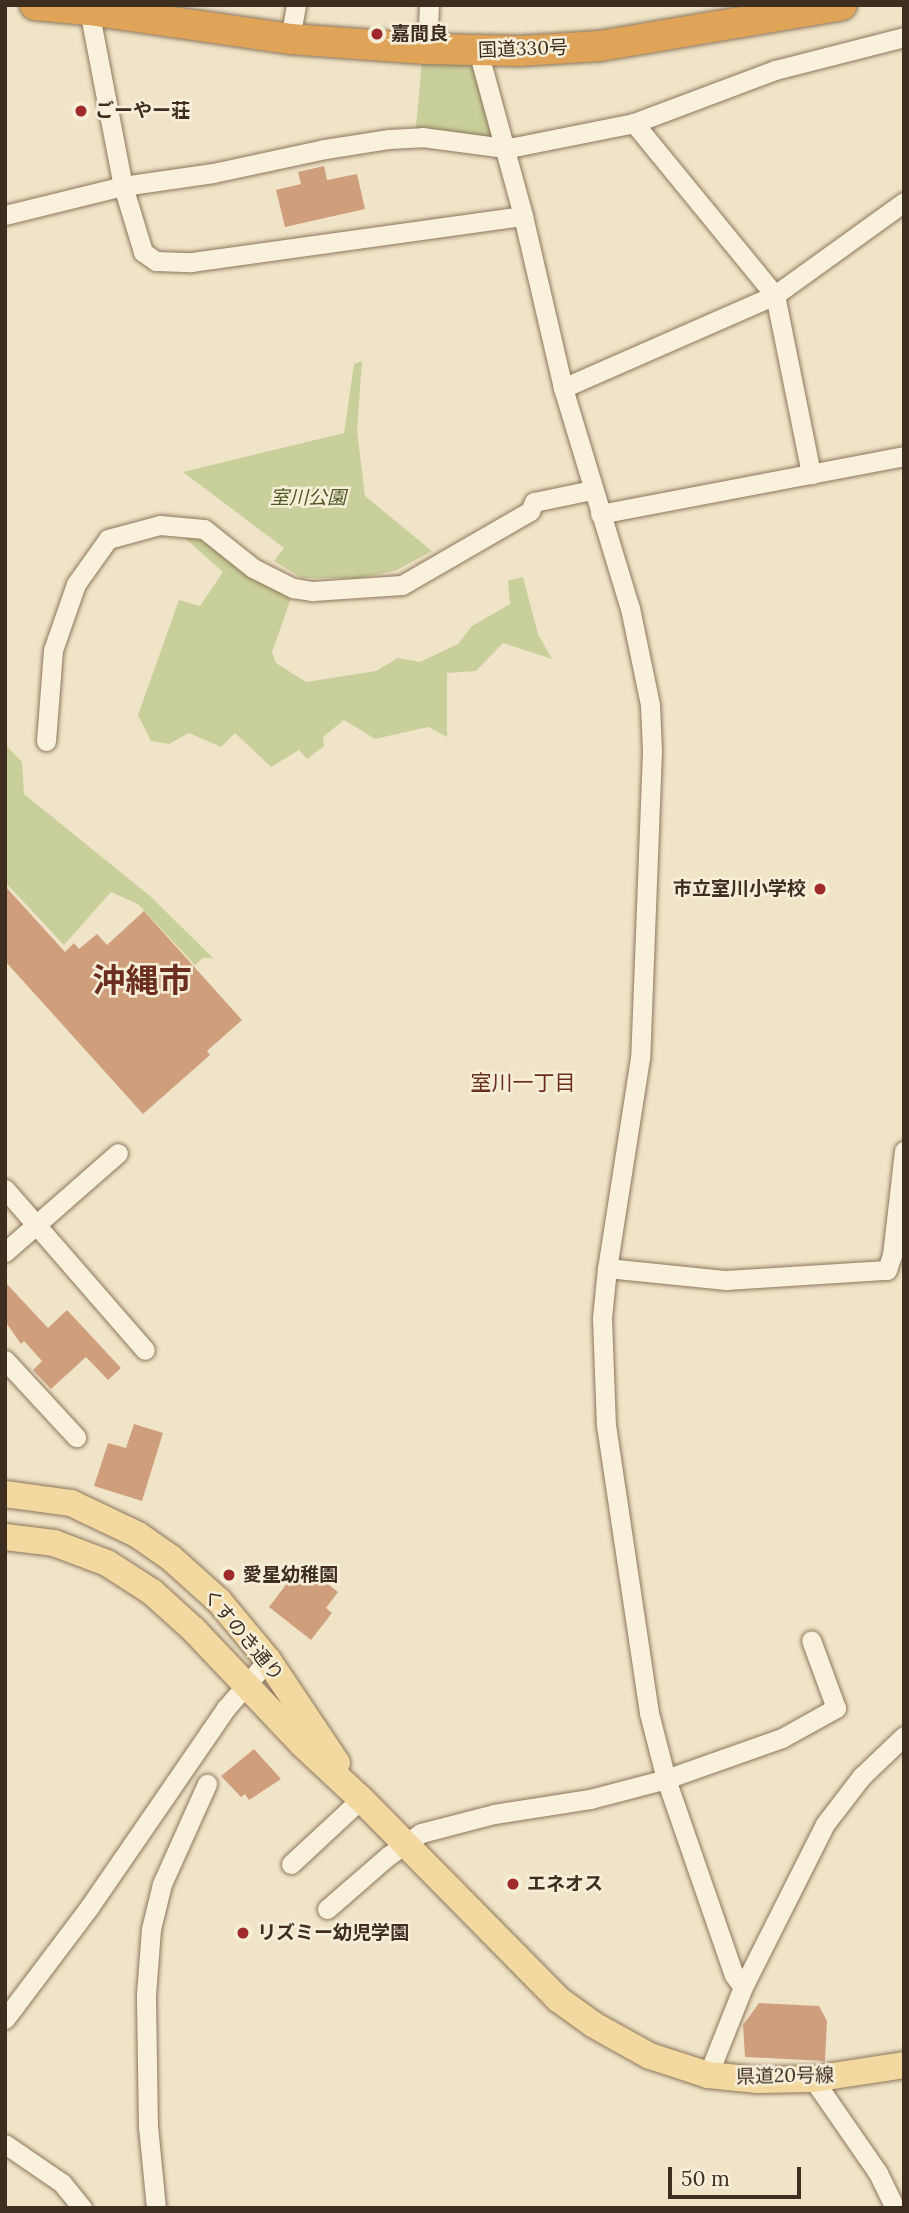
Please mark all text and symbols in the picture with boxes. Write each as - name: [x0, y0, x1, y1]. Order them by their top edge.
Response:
- place label: 嘉間良: [391, 23, 448, 45]
- marker: 嘉間良: [369, 26, 385, 42]
- street label: 国道330号: [478, 36, 568, 62]
- place label: ごーやー荘: [95, 100, 190, 122]
- marker: ごーやー荘: [73, 103, 89, 119]
- park label: 室川公園: [270, 487, 346, 509]
- place label: 市立室川小学校: [673, 878, 806, 900]
- marker: 市立室川小学校: [812, 881, 828, 897]
- district label: 沖縄市: [93, 961, 191, 1001]
- district label: 室川一丁目: [471, 1070, 575, 1096]
- place label: 愛星幼稚園: [243, 1564, 338, 1586]
- marker: 愛星幼稚園: [221, 1567, 237, 1583]
- street label: くすのき通り: [198, 1584, 288, 1686]
- place label: エネオス: [527, 1873, 603, 1895]
- marker: エネオス: [505, 1876, 521, 1892]
- place label: リズミー幼児学園: [257, 1922, 409, 1944]
- marker: リズミー幼児学園: [235, 1925, 251, 1941]
- street label: 県道20号線: [736, 2064, 834, 2088]
- scale bar: [671, 2154, 804, 2198]
- text: 50 m: [681, 2165, 730, 2192]

